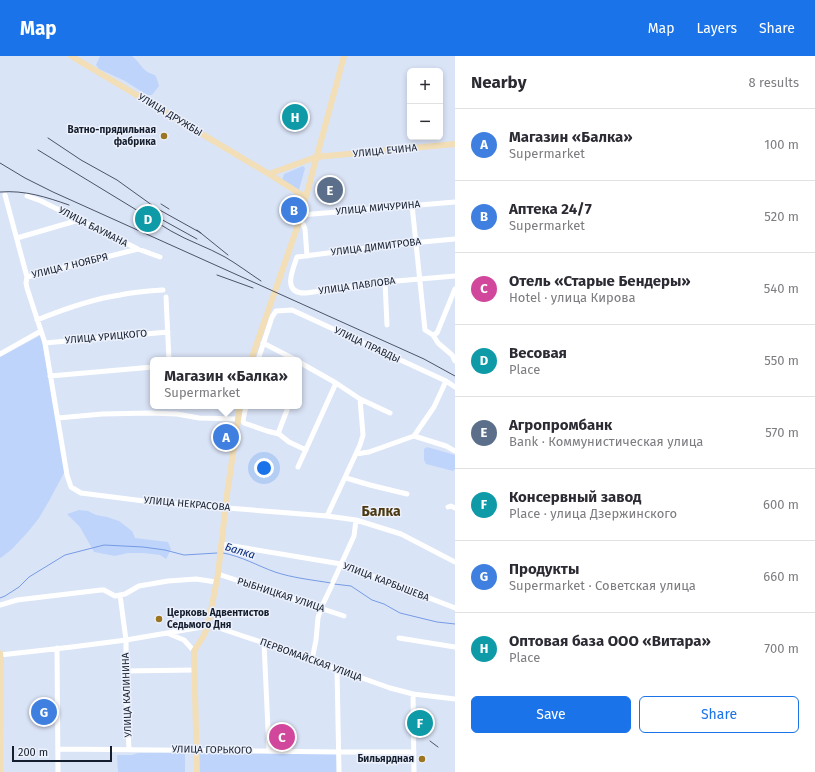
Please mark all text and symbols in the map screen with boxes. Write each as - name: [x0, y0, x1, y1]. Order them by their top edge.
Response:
- text: Map: [20, 17, 57, 40]
- text: Map: [648, 20, 674, 37]
- text: Layers: [696, 20, 737, 37]
- text: Share: [759, 20, 795, 37]
- map controls: [407, 68, 443, 140]
- button: +: [407, 68, 443, 104]
- text: Nearby: [471, 72, 526, 93]
- text: 8 results: [748, 75, 799, 90]
- street label: УЛИЦА ДРУЖБЫ: [136, 91, 204, 139]
- pin: H: [282, 102, 308, 132]
- button: −: [407, 104, 443, 140]
- place label: Ватно-прядильная фабрика: [68, 124, 157, 148]
- text: Магазин «Балка»: [509, 128, 633, 146]
- marker: Ватно-прядильная фабрика: [159, 131, 169, 141]
- text: A: [480, 137, 488, 152]
- text: 100 m: [764, 137, 799, 152]
- street label: УЛИЦА ЕЧИНА: [352, 142, 418, 160]
- text: Supermarket: [509, 146, 585, 161]
- pin: E: [317, 175, 343, 205]
- pin: B: [281, 195, 307, 225]
- street label: УЛИЦА МИЧУРИНА: [335, 198, 421, 218]
- text: Аптека 24/7: [509, 200, 592, 218]
- street label: УЛИЦА БАУМАНА: [56, 204, 130, 250]
- pin: D: [135, 204, 161, 234]
- text: B: [480, 209, 488, 224]
- text: 520 m: [764, 209, 799, 224]
- text: Supermarket: [509, 218, 585, 233]
- street label: УЛИЦА ДИМИТРОВА: [330, 235, 422, 258]
- street label: УЛИЦА 7 НОЯБРЯ: [31, 251, 109, 281]
- text: Отель «Старые Бендеры»: [509, 272, 691, 290]
- street label: УЛИЦА ПАВЛОВА: [318, 275, 396, 297]
- text: C: [480, 281, 488, 296]
- text: 540 m: [764, 281, 799, 296]
- text: Hotel · улица Кирова: [509, 290, 636, 305]
- street label: УЛИЦА ПРАВДЫ: [332, 324, 402, 366]
- street label: УЛИЦА УРИЦКОГО: [64, 327, 148, 347]
- text: Весовая: [509, 344, 567, 362]
- text: D: [480, 353, 488, 368]
- text: 550 m: [764, 353, 799, 368]
- popup: [150, 357, 302, 409]
- text: Place: [509, 362, 540, 377]
- text: Магазин «Балка»: [164, 367, 288, 385]
- text: Supermarket: [164, 385, 240, 400]
- text: Агропромбанк: [509, 416, 612, 434]
- pin: A: [213, 422, 239, 452]
- text: E: [481, 425, 487, 440]
- text: 570 m: [765, 425, 799, 440]
- text: Bank · Коммунистическая улица: [509, 434, 703, 449]
- your location: [254, 458, 274, 478]
- text: Консервный завод: [509, 488, 641, 506]
- street label: УЛИЦА НЕКРАСОВА: [143, 494, 231, 514]
- text: F: [481, 497, 487, 512]
- text: 600 m: [763, 497, 799, 512]
- district label: Балка: [361, 503, 401, 520]
- text: Place · улица Дзержинского: [509, 506, 677, 521]
- water label: Балка: [223, 540, 257, 562]
- street label: УЛИЦА КАРБЫШЕВА: [341, 560, 431, 604]
- text: Продукты: [509, 560, 579, 578]
- text: G: [480, 569, 488, 584]
- text: 660 m: [763, 569, 799, 584]
- street label: РЫБНИЦКАЯ УЛИЦА: [236, 575, 327, 615]
- text: Supermarket · Советская улица: [509, 578, 696, 593]
- place label: Церковь Адвентистов Седьмого Дня: [167, 607, 270, 631]
- marker: Церковь Адвентистов Седьмого Дня: [154, 614, 164, 624]
- text: Оптовая база ООО «Витара»: [509, 632, 711, 650]
- street label: ПЕРВОМАЙСКАЯ УЛИЦА: [258, 635, 364, 684]
- text: H: [480, 641, 488, 656]
- text: 700 m: [764, 641, 799, 656]
- text: Place: [509, 650, 540, 665]
- street label: УЛИЦА КАЛИНИНА: [120, 652, 134, 738]
- button: Save: [471, 696, 631, 733]
- button: Share: [639, 696, 799, 733]
- pin: G: [31, 697, 57, 727]
- pin: F: [407, 708, 433, 738]
- pin: C: [269, 722, 295, 752]
- street label: УЛИЦА ГОРЬКОГО: [172, 743, 252, 757]
- scale bar: [12, 744, 112, 763]
- text: 200 m: [18, 746, 48, 759]
- place label: Бильярдная: [357, 753, 414, 765]
- marker: Бильярдная: [417, 754, 427, 764]

